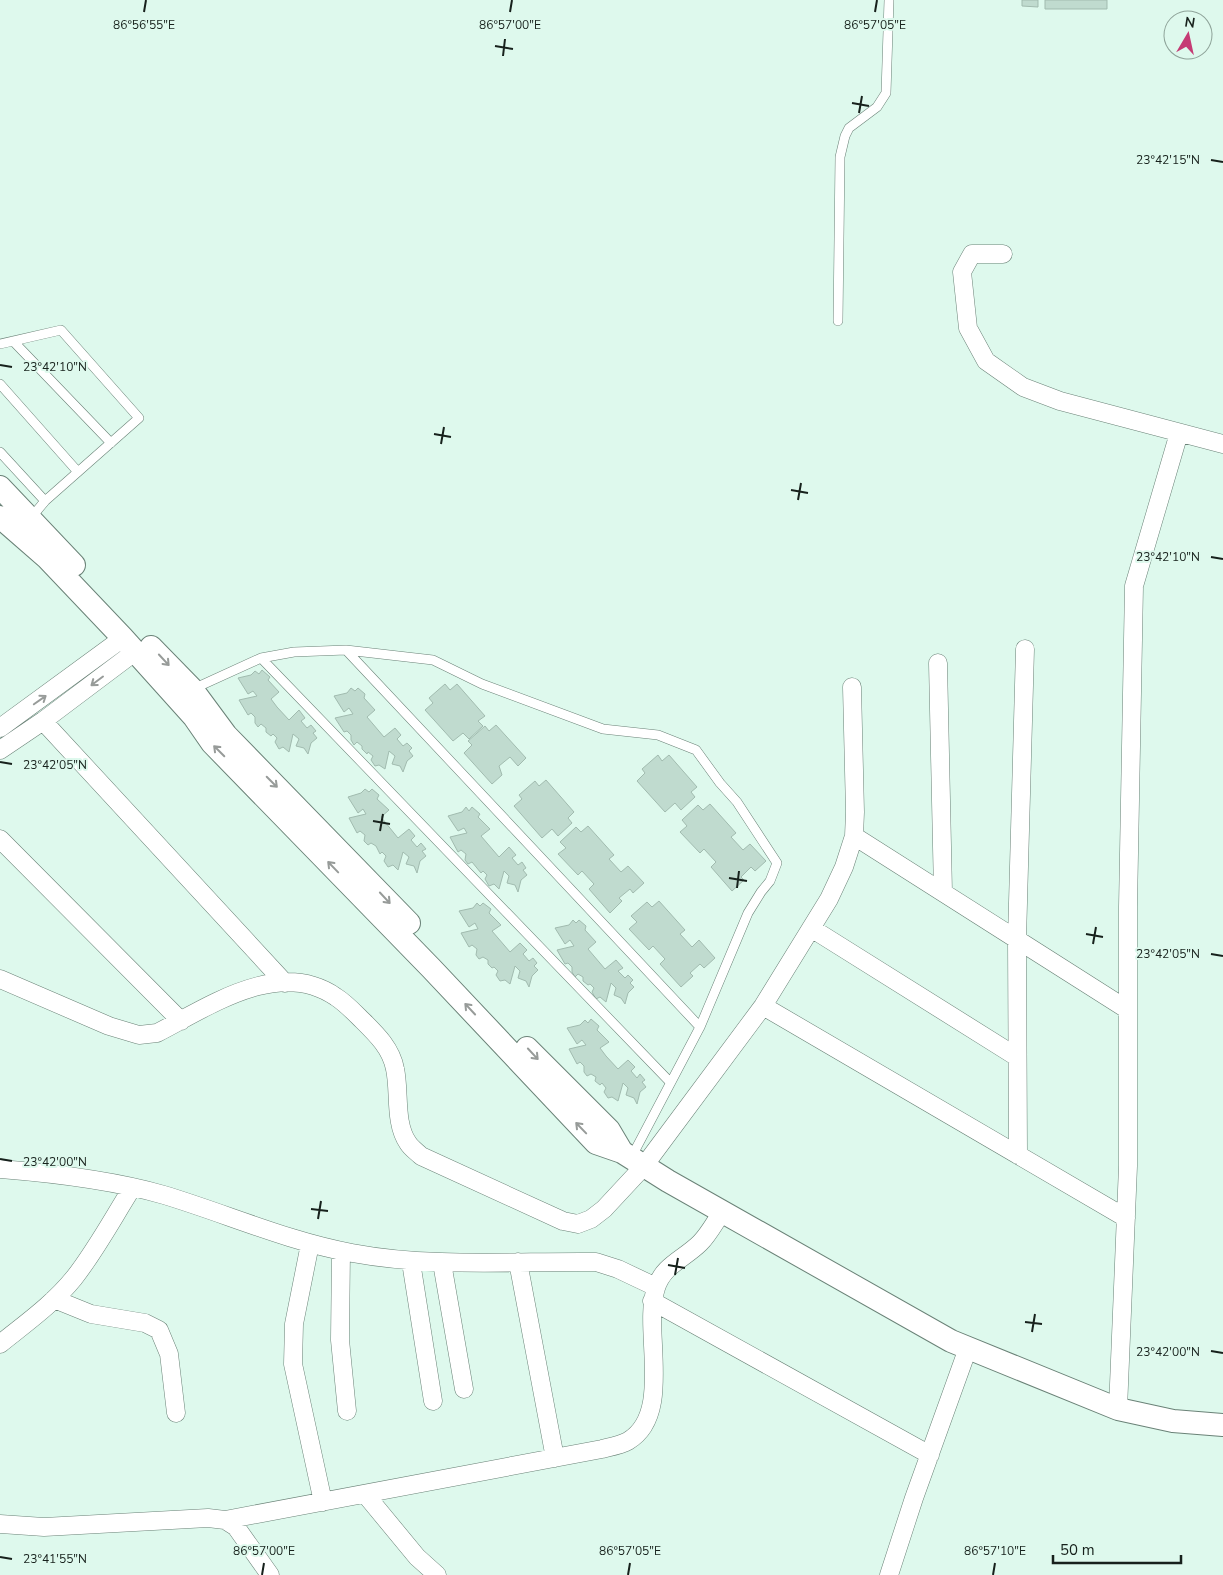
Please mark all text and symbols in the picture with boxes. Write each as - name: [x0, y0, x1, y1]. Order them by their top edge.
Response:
- north arrow: [1163, 10, 1213, 60]
- text: N: [1183, 12, 1197, 33]
- text: 86°56'55"E: [113, 17, 175, 33]
- text: 86°57'00"E: [479, 17, 541, 33]
- text: 86°57'05"E: [844, 17, 906, 33]
- text: 23°42'15"N: [1136, 152, 1200, 168]
- text: 23°42'10"N: [23, 359, 87, 375]
- text: 23°42'10"N: [1136, 549, 1200, 565]
- one-way arrow: [158, 654, 170, 667]
- one-way arrow: [91, 675, 104, 686]
- one-way arrow: [33, 694, 46, 705]
- one-way arrow: [214, 745, 226, 757]
- text: 23°42'05"N: [23, 757, 87, 773]
- one-way arrow: [266, 775, 278, 788]
- one-way arrow: [327, 860, 339, 873]
- one-way arrow: [379, 892, 391, 904]
- text: 23°42'05"N: [1136, 946, 1200, 962]
- one-way arrow: [464, 1003, 476, 1016]
- one-way arrow: [527, 1048, 539, 1061]
- one-way arrow: [575, 1121, 587, 1134]
- text: 23°42'00"N: [23, 1154, 87, 1170]
- text: 23°42'00"N: [1136, 1344, 1200, 1360]
- scale bar: [1053, 1532, 1180, 1564]
- text: 50 m: [1060, 1540, 1095, 1560]
- text: 86°57'00"E: [233, 1543, 295, 1559]
- text: 86°57'05"E: [599, 1543, 661, 1559]
- text: 86°57'10"E: [964, 1543, 1026, 1559]
- text: 23°41'55"N: [23, 1551, 87, 1567]

